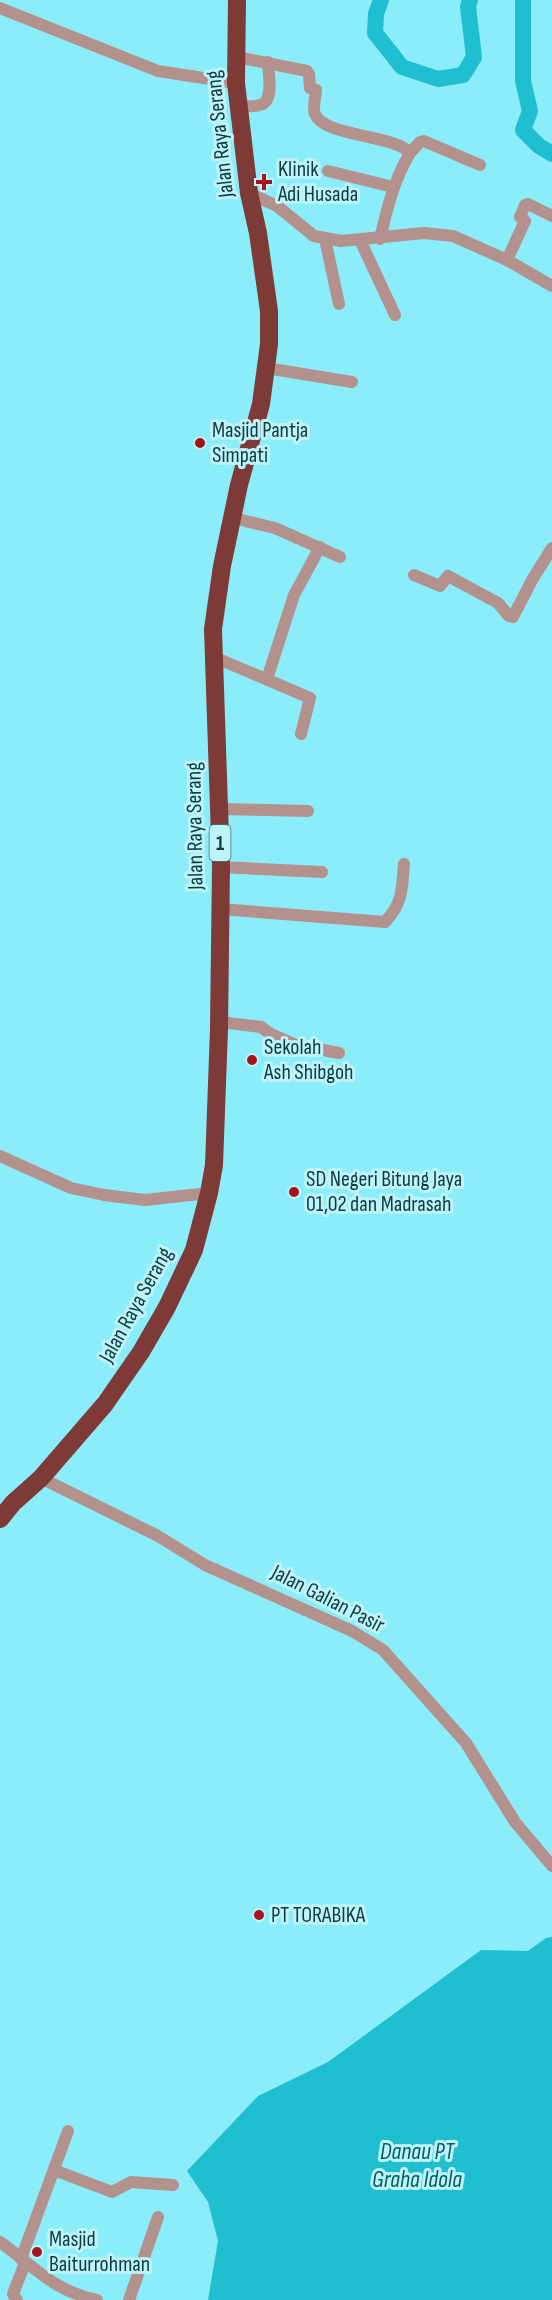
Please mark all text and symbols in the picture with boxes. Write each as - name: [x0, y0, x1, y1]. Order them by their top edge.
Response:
- street label: Jalan Raya Serang: [200, 69, 240, 200]
- place label: Klinik Adi Husada: [277, 156, 358, 208]
- marker: Klinik Adi Husada: [255, 173, 273, 191]
- place label: Masjid Pantja Simpati: [212, 417, 308, 469]
- marker: Masjid Pantja Simpati: [193, 436, 207, 450]
- street label: Jalan Raya Serang: [180, 762, 210, 891]
- road number: 1: [210, 825, 230, 861]
- place label: Sekolah Ash Shibgoh: [263, 1034, 354, 1086]
- marker: Sekolah Ash Shibgoh: [245, 1053, 259, 1067]
- place label: SD Negeri Bitung Jaya 01,02 dan Madrasah: [306, 1166, 462, 1218]
- marker: SD Negeri Bitung Jaya 01,02 dan Madrasah: [287, 1185, 301, 1199]
- street label: Jalan Raya Serang: [93, 1242, 179, 1368]
- street label: Jalan Galian Pasir: [266, 1558, 389, 1639]
- place label: PT TORABIKA: [271, 1902, 366, 1929]
- marker: PT TORABIKA: [252, 1908, 266, 1922]
- water label: Danau PT Graha Idola: [372, 2137, 462, 2194]
- place label: Masjid Baiturrohman: [49, 2226, 150, 2278]
- marker: Masjid Baiturrohman: [30, 2245, 44, 2259]

